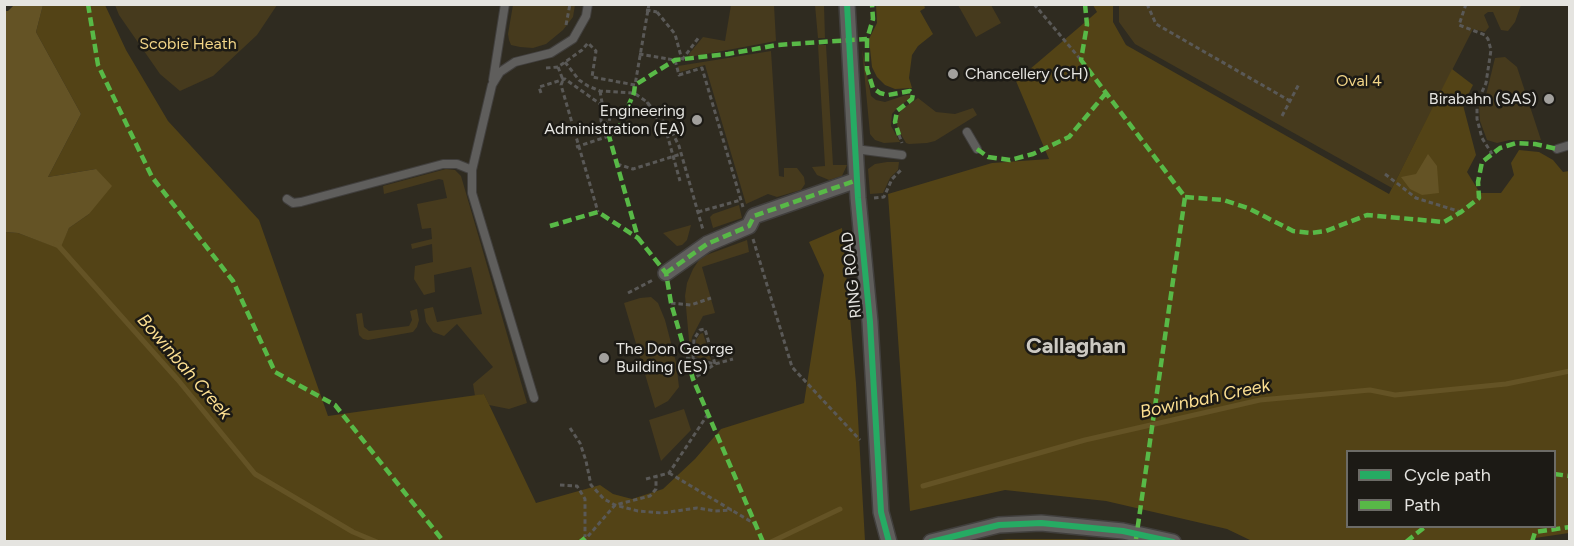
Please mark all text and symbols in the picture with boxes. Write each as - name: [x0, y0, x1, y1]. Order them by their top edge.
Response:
- park label: Scobie Heath: [139, 34, 237, 54]
- place label: Chancellery (CH): [965, 64, 1088, 84]
- marker: Chancellery (CH): [946, 67, 960, 81]
- park label: Oval 4: [1336, 71, 1382, 91]
- place label: Birabahn (SAS): [1429, 89, 1537, 109]
- marker: Birabahn (SAS): [1542, 92, 1556, 106]
- place label: Engineering Administration (EA): [544, 101, 685, 139]
- marker: Engineering Administration (EA): [690, 113, 704, 127]
- street label: RING ROAD: [838, 231, 866, 319]
- water label: Bowinbah Creek: [132, 310, 236, 424]
- district label: Callaghan: [1026, 334, 1126, 360]
- place label: The Don George Building (ES): [616, 339, 733, 377]
- marker: The Don George Building (ES): [597, 351, 611, 365]
- water label: Bowinbah Creek: [1138, 375, 1272, 423]
- legend: [1346, 450, 1556, 528]
- text: Cycle path: [1404, 464, 1491, 486]
- text: Path: [1404, 494, 1440, 516]

